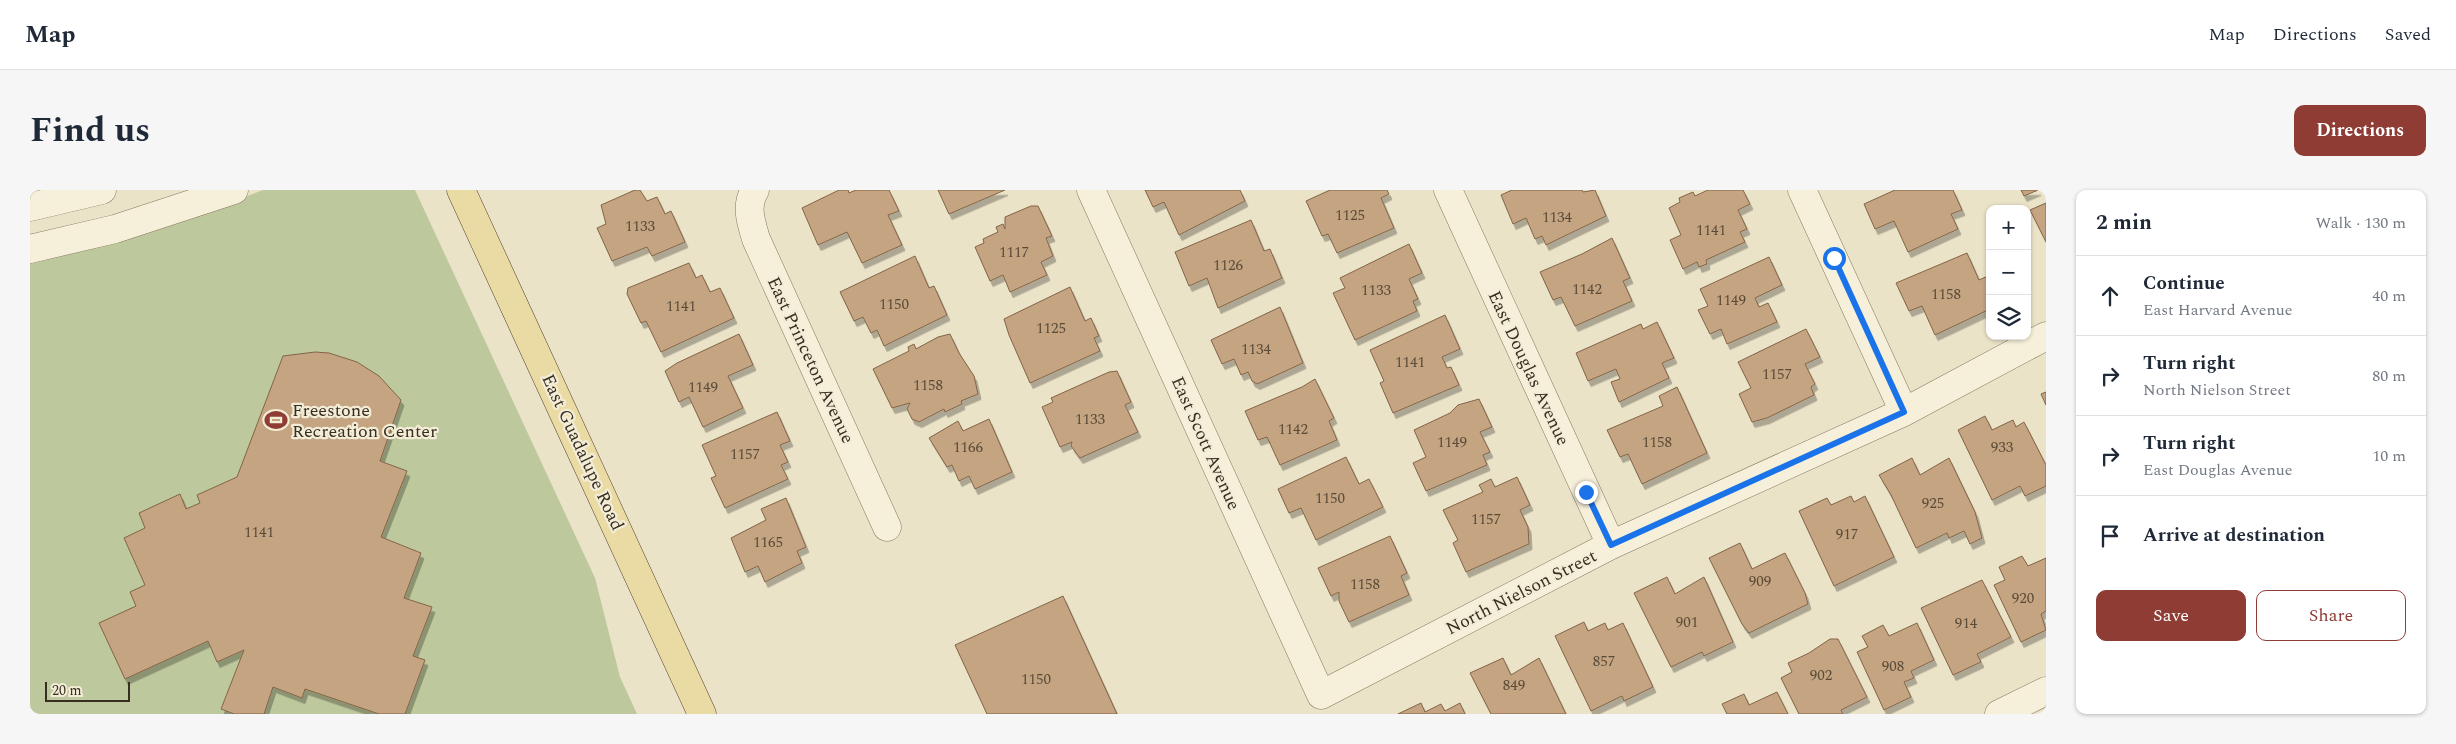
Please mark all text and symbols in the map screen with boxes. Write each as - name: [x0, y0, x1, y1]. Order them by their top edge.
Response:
- text: Map: [25, 17, 75, 53]
- text: Map: [2209, 21, 2245, 48]
- text: Directions: [2273, 21, 2357, 48]
- text: Saved: [2385, 21, 2431, 48]
- text: Find us: [30, 104, 150, 157]
- button: Directions: [2294, 105, 2426, 156]
- house number: 1125: [1335, 204, 1365, 227]
- map controls: [1986, 205, 2031, 340]
- button: +: [1986, 205, 2031, 250]
- house number: 1134: [1542, 206, 1572, 229]
- text: 2 min: [2096, 207, 2152, 239]
- text: Walk · 130 m: [2315, 211, 2406, 235]
- house number: 1133: [625, 215, 655, 238]
- house number: 1141: [1696, 219, 1726, 242]
- house number: 1117: [999, 241, 1029, 264]
- route start: [1823, 247, 1846, 270]
- button: −: [1986, 250, 2031, 295]
- house number: 1126: [1213, 254, 1243, 277]
- text: Continue: [2143, 269, 2225, 298]
- street label: East Princeton Avenue: [760, 272, 861, 448]
- house number: 1142: [1572, 278, 1602, 301]
- house number: 1133: [1361, 279, 1391, 302]
- icon: ahead: [2096, 282, 2124, 310]
- house number: 1158: [1931, 283, 1961, 306]
- text: 40 m: [2372, 284, 2406, 308]
- street label: East Douglas Avenue: [1481, 286, 1576, 450]
- house number: 1149: [1716, 289, 1746, 312]
- house number: 1150: [879, 293, 909, 316]
- house number: 1141: [666, 295, 696, 318]
- button: layers: [1986, 295, 2031, 340]
- text: East Harvard Avenue: [2143, 298, 2292, 322]
- house number: 1125: [1036, 317, 1066, 340]
- house number: 1134: [1241, 338, 1271, 361]
- text: Turn right: [2143, 349, 2236, 378]
- house number: 1141: [1395, 351, 1425, 374]
- icon: right: [2096, 362, 2124, 390]
- house number: 1157: [1762, 363, 1792, 386]
- text: 80 m: [2372, 364, 2406, 388]
- street label: East Guadalupe Road: [534, 369, 631, 535]
- street label: East Scott Avenue: [1164, 372, 1247, 514]
- house number: 1158: [913, 374, 943, 397]
- house number: 1149: [688, 376, 718, 399]
- text: North Nielson Street: [2143, 378, 2291, 402]
- place label: Freestone Recreation Center: [292, 397, 437, 445]
- sports icon: Freestone Recreation Center: [263, 407, 289, 433]
- house number: 1133: [1075, 408, 1105, 431]
- house number: 1142: [1278, 418, 1308, 441]
- text: Turn right: [2143, 429, 2236, 458]
- house number: 1149: [1437, 431, 1467, 454]
- house number: 1158: [1642, 431, 1672, 454]
- house number: 1166: [953, 436, 983, 459]
- house number: 933: [1991, 436, 2014, 459]
- icon: right: [2096, 442, 2124, 470]
- house number: 1157: [730, 443, 760, 466]
- text: 10 m: [2372, 444, 2406, 468]
- text: East Douglas Avenue: [2143, 458, 2293, 482]
- route end: [1575, 481, 1598, 504]
- house number: 1150: [1315, 487, 1345, 510]
- house number: 925: [1922, 492, 1944, 515]
- house number: 1157: [1471, 508, 1501, 531]
- house number: 1141: [244, 521, 274, 544]
- text: Arrive at destination: [2143, 521, 2325, 550]
- icon: arrive: [2096, 522, 2124, 550]
- house number: 917: [1836, 523, 1858, 546]
- house number: 1165: [753, 531, 783, 554]
- street label: North Nielson Street: [1441, 543, 1601, 642]
- house number: 909: [1749, 570, 1771, 593]
- house number: 1158: [1350, 573, 1380, 596]
- house number: 920: [2012, 587, 2034, 610]
- button: Save: [2096, 590, 2246, 641]
- button: Share: [2256, 590, 2406, 641]
- house number: 901: [1676, 611, 1698, 634]
- house number: 914: [1955, 612, 1978, 635]
- house number: 857: [1593, 650, 1615, 673]
- house number: 908: [1882, 655, 1904, 678]
- house number: 902: [1810, 664, 1832, 687]
- house number: 1150: [1021, 668, 1051, 691]
- house number: 849: [1503, 674, 1525, 697]
- scale bar: [45, 679, 130, 702]
- text: 20 m: [52, 680, 82, 701]

